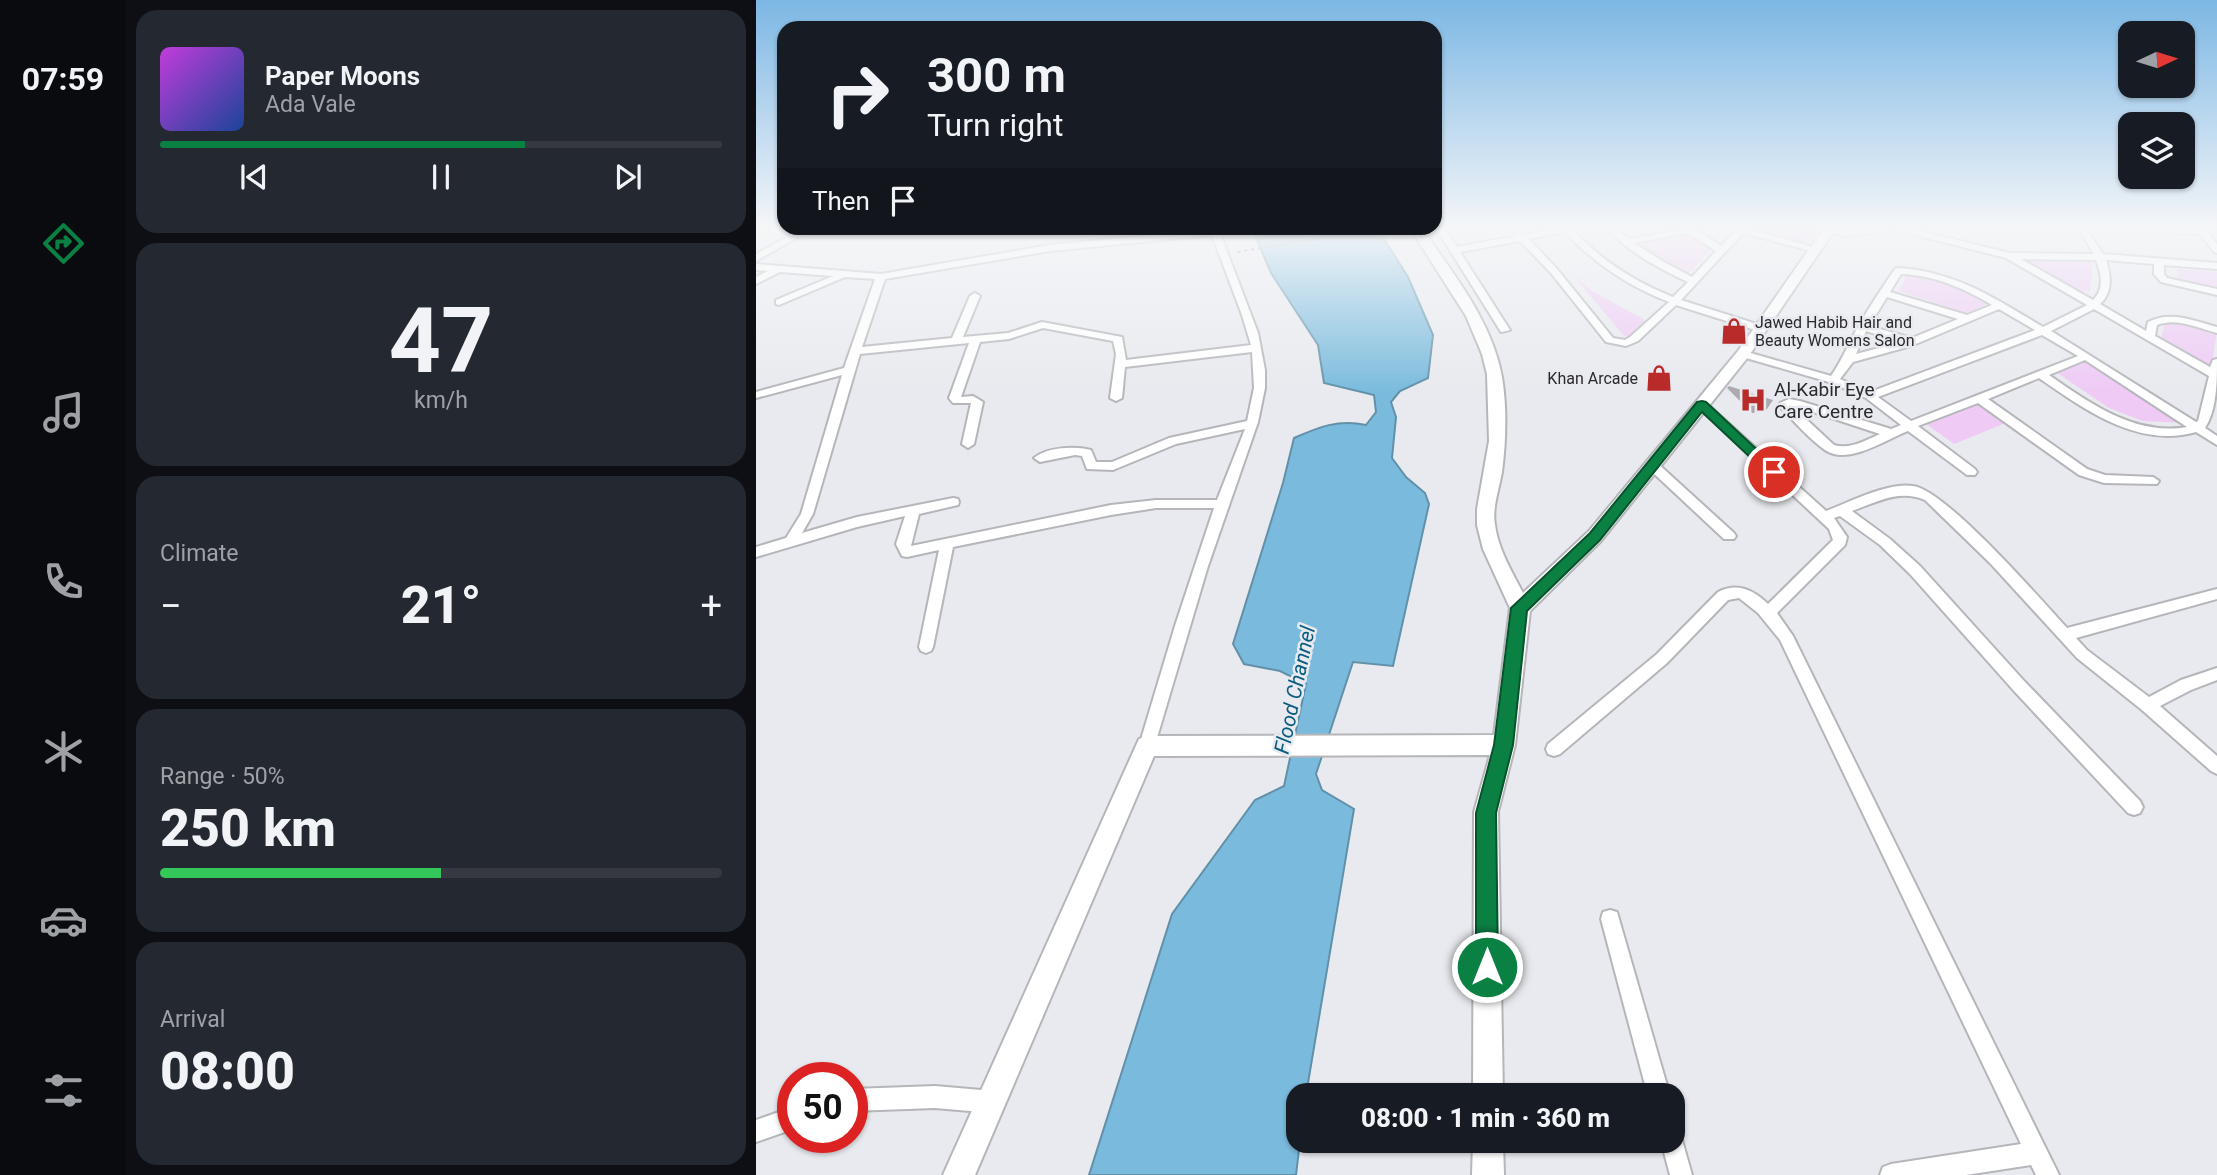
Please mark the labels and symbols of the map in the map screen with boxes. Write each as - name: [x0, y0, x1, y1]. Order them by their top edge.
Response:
- north arrow: [2118, 21, 2194, 98]
- place label: Jawed Habib Hair and Beauty Womens Salon: [1755, 313, 1914, 350]
- shop icon: Jawed Habib Hair and Beauty Womens Salon: [1719, 316, 1749, 346]
- shop icon: Khan Arcade: [1644, 363, 1674, 393]
- place label: Khan Arcade: [1547, 369, 1638, 388]
- place label: Al-Kabir Eye Care Centre: [1774, 378, 1874, 423]
- hospital icon: Al-Kabir Eye Care Centre: [1738, 385, 1768, 415]
- pin: [1744, 442, 1804, 502]
- water label: Flood Channel: [1270, 623, 1320, 756]
- position arrow: [1450, 930, 1524, 1004]
- speed limit sign: 50: [777, 1062, 868, 1153]

